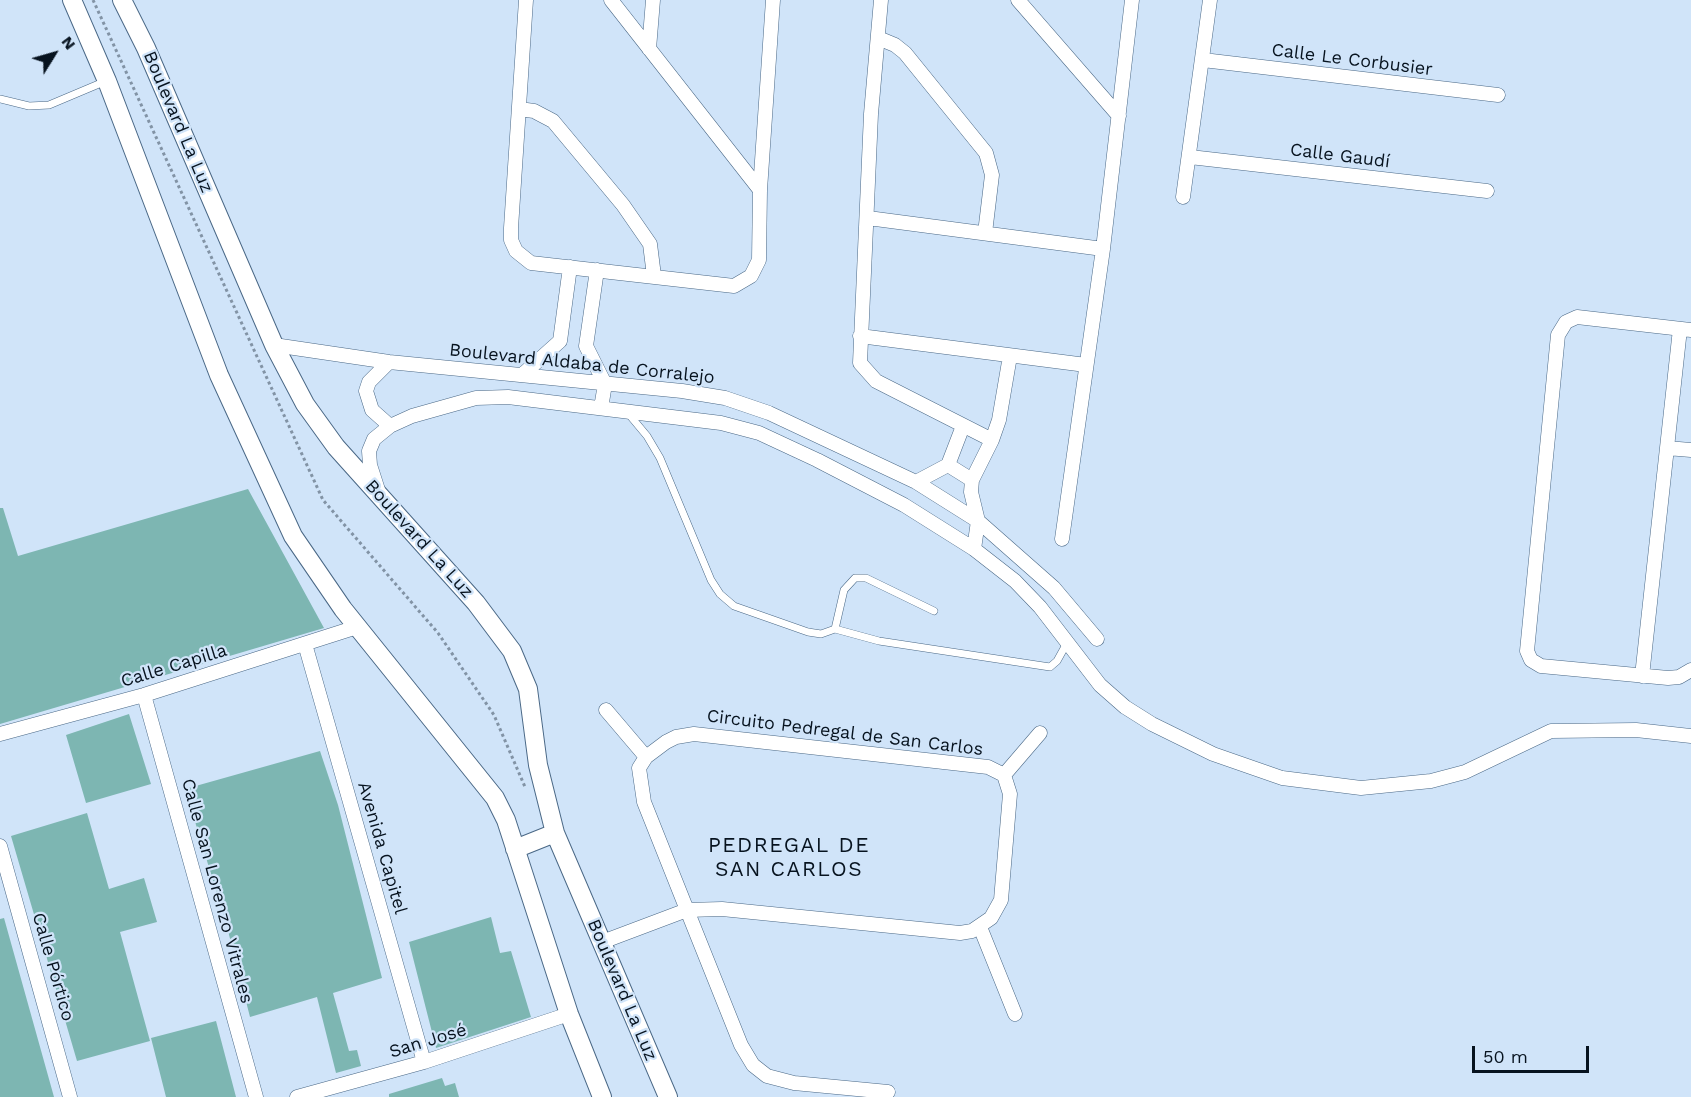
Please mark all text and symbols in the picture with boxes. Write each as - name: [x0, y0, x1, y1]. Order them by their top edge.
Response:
- north arrow: [24, 24, 84, 84]
- text: N: [58, 32, 80, 53]
- street label: Calle Le Corbusier: [1270, 39, 1434, 81]
- street label: Boulevard La Luz: [138, 48, 218, 196]
- street label: Calle Gaudí: [1289, 139, 1391, 173]
- street label: Boulevard Aldaba de Corralejo: [448, 339, 716, 389]
- street label: Boulevard La Luz: [360, 475, 478, 603]
- street label: Calle Capilla: [118, 640, 230, 692]
- street label: Circuito Pedregal de San Carlos: [706, 705, 984, 761]
- street label: Calle San Lorenzo Vitrales: [177, 776, 257, 1006]
- street label: Avenida Capitel: [353, 779, 411, 917]
- district label: PEDREGAL DE SAN CARLOS: [708, 833, 870, 883]
- street label: Calle Pórtico: [27, 910, 79, 1024]
- street label: Boulevard La Luz: [582, 916, 662, 1064]
- street label: San José: [387, 1019, 469, 1063]
- scale bar: [1475, 1034, 1592, 1072]
- text: 50 m: [1483, 1046, 1528, 1067]

